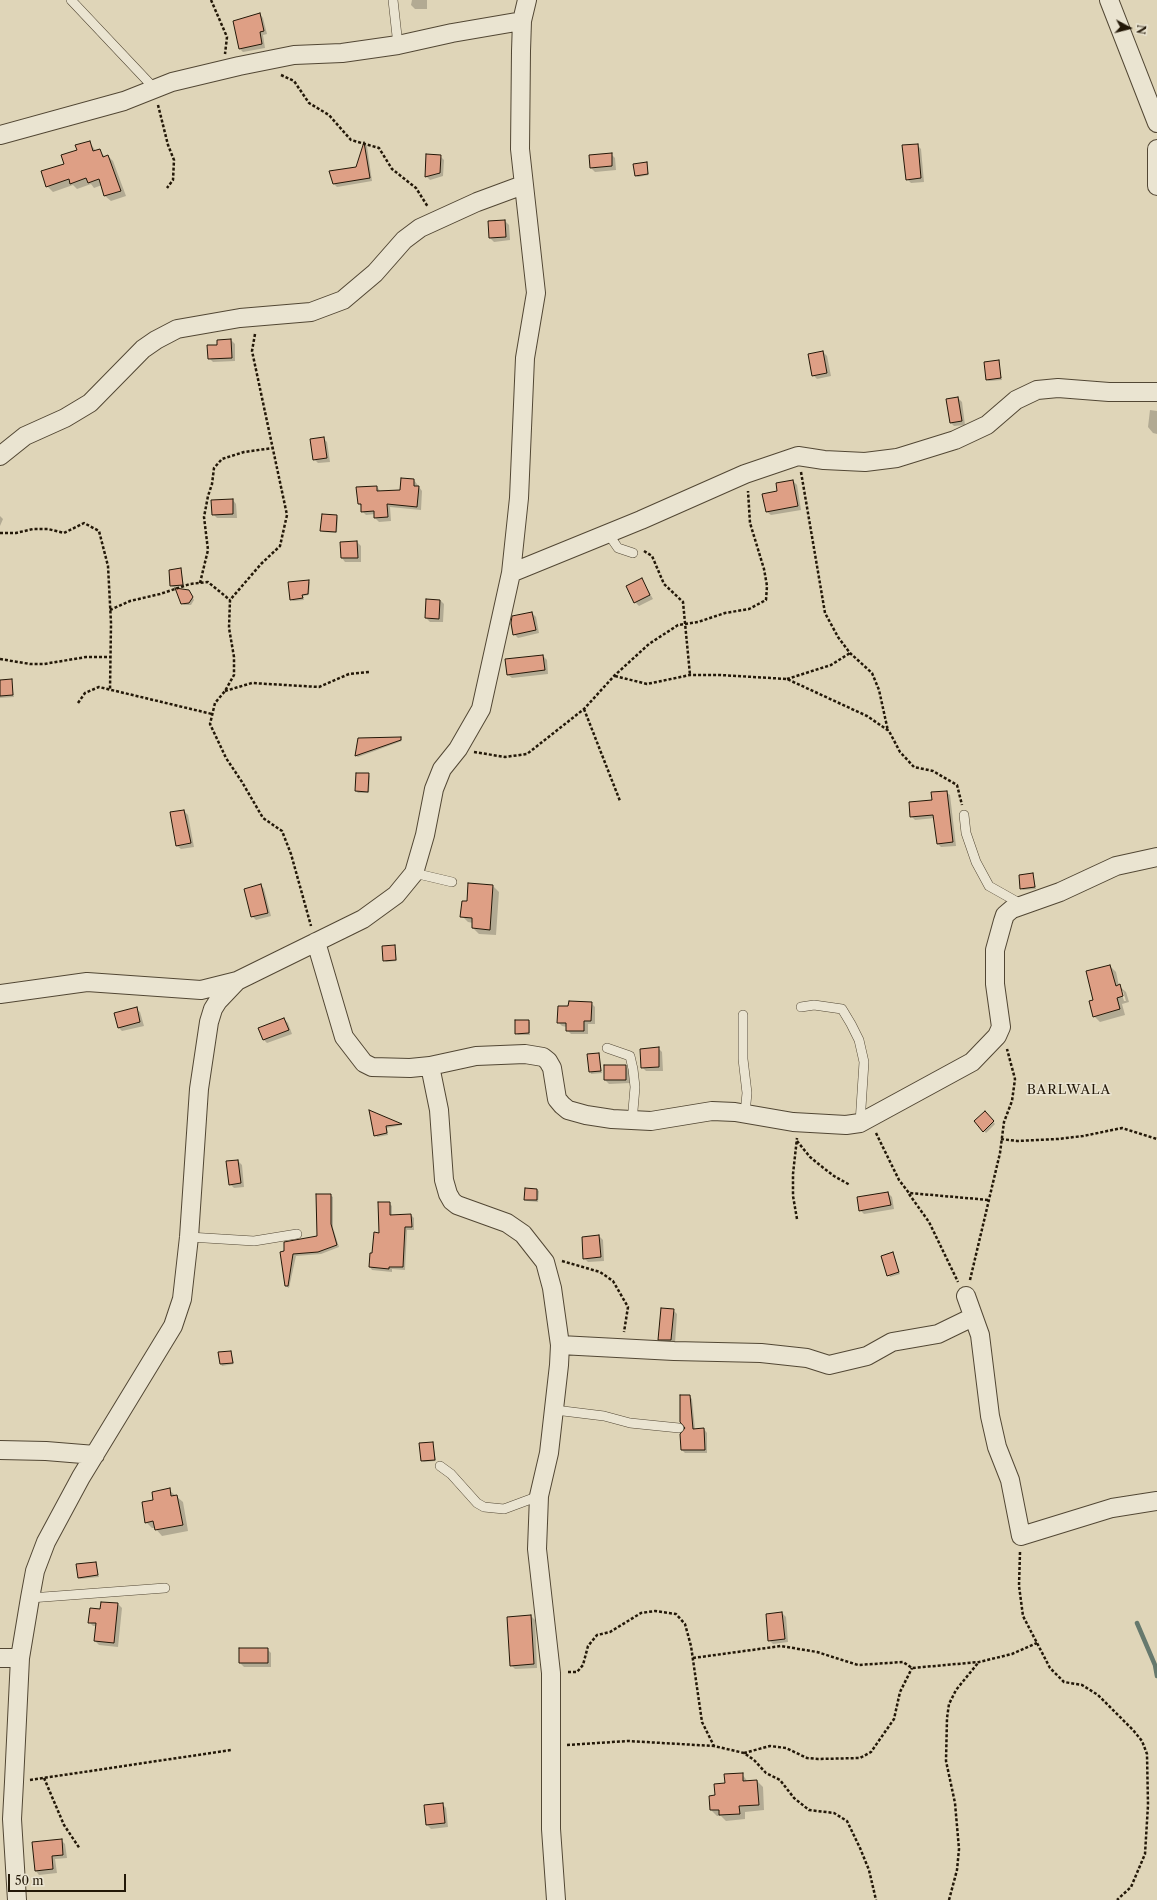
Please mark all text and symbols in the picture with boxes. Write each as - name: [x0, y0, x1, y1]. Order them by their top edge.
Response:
- north arrow: [1109, 8, 1149, 48]
- text: N: [1133, 24, 1148, 35]
- district label: BARLWALA: [1027, 1082, 1111, 1098]
- scale bar: [10, 1866, 128, 1892]
- text: 50 m: [15, 1873, 44, 1888]

